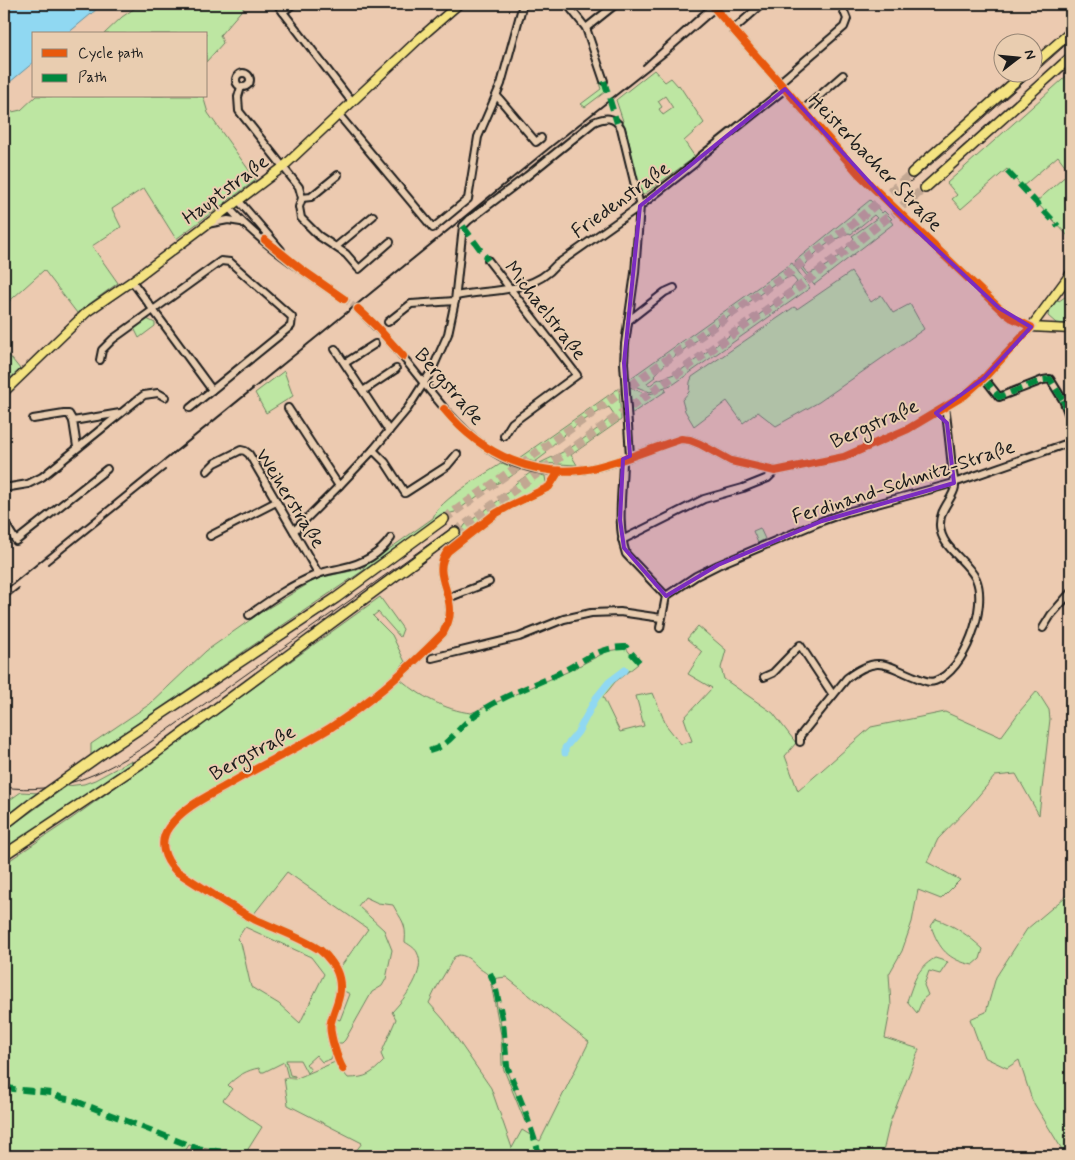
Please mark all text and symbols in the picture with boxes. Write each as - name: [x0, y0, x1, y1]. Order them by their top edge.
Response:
- legend: [32, 32, 208, 98]
- north arrow: [992, 32, 1042, 82]
- text: Cycle path: [78, 44, 143, 64]
- text: N: [1020, 48, 1039, 62]
- text: Path: [78, 68, 107, 88]
- street label: Heisterbacher Straße: [802, 88, 948, 238]
- street label: Hauptstraße: [177, 149, 275, 232]
- street label: Friedenstraße: [566, 155, 676, 245]
- street label: Michaelstraße: [497, 256, 592, 366]
- street label: Bergstraße: [407, 343, 490, 432]
- street label: Bergstraße: [826, 393, 924, 457]
- street label: Ferdinand-Schmitz-Straße: [789, 434, 1018, 531]
- street label: Weiherstraße: [248, 444, 331, 554]
- street label: Bergstraße: [205, 719, 301, 789]

